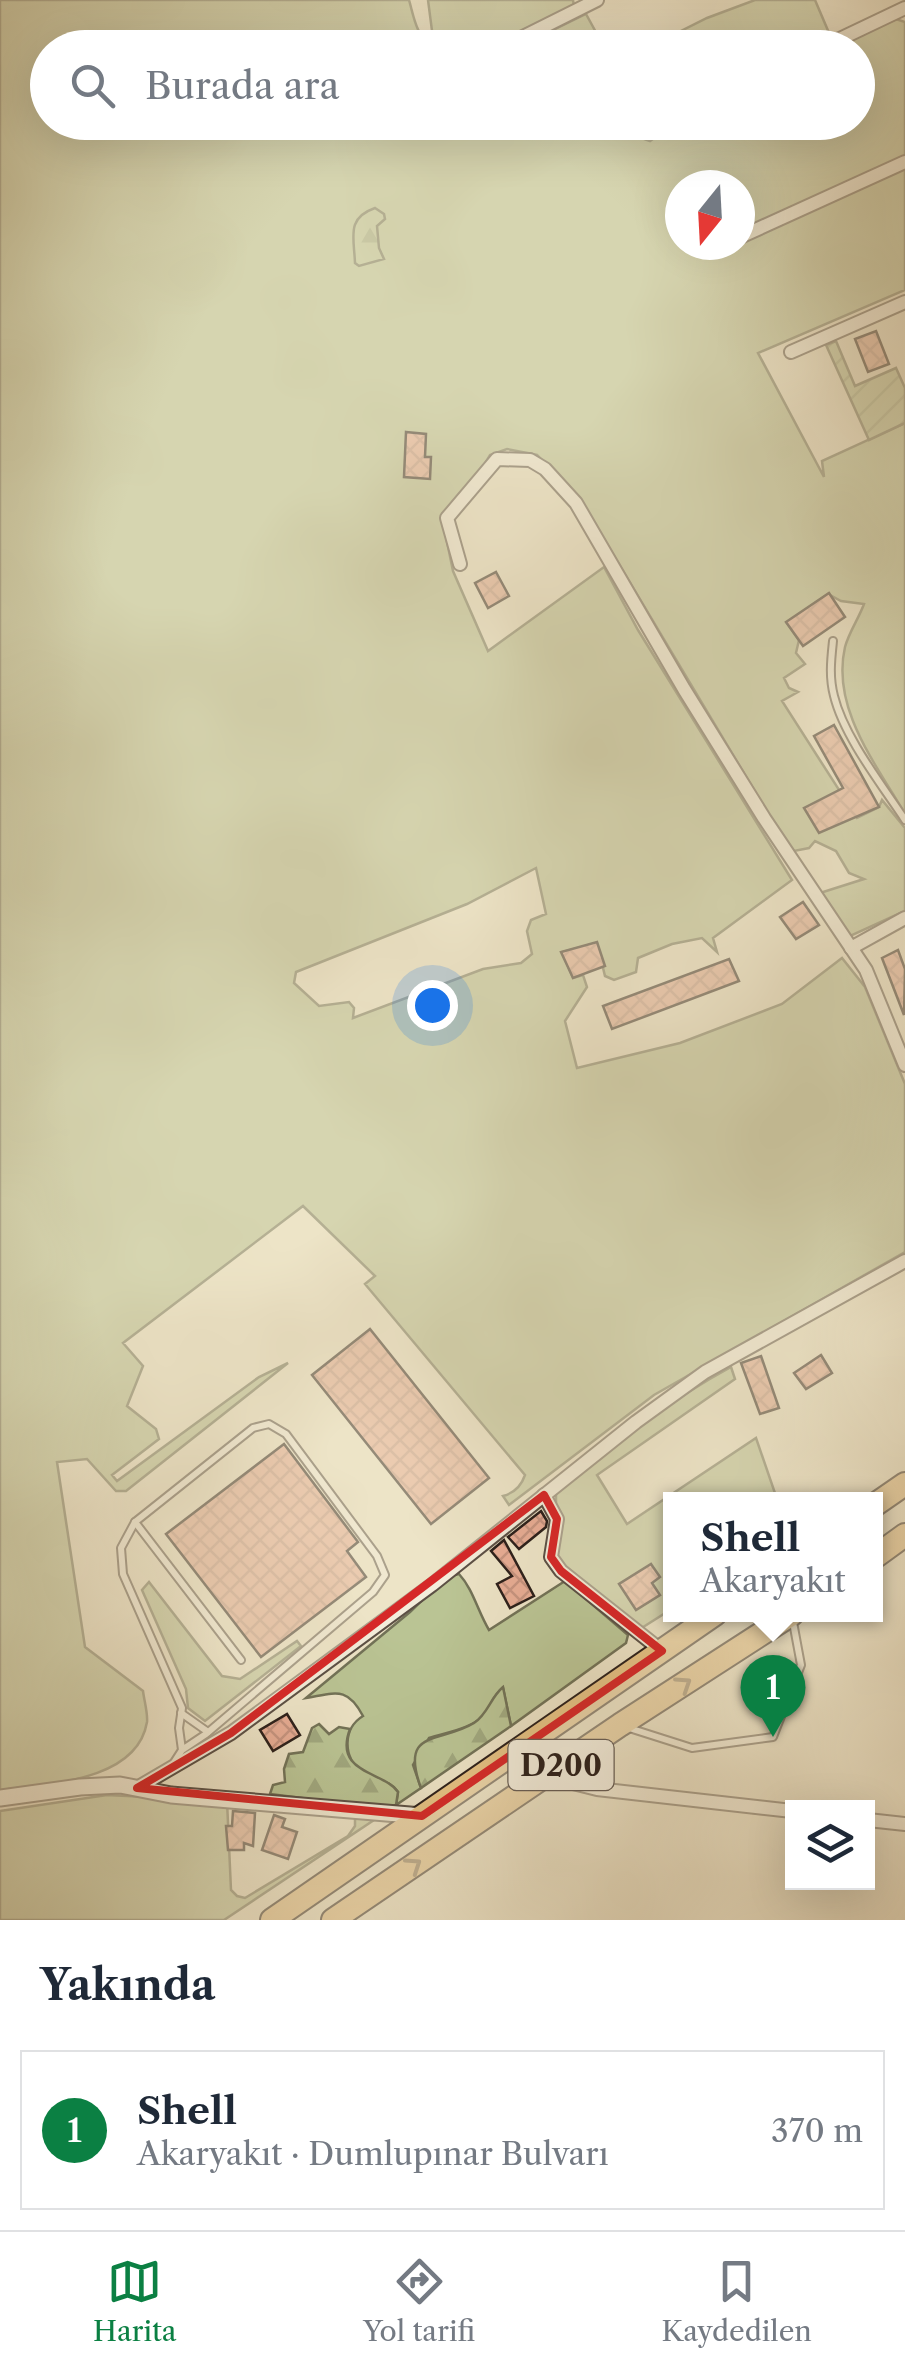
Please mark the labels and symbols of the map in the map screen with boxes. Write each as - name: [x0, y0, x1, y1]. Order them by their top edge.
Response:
- north arrow: [665, 170, 755, 260]
- your location: [407, 980, 458, 1031]
- pin: 1: [740, 1654, 806, 1737]
- one-way arrow: [673, 1678, 691, 1697]
- road number: D200: [508, 1740, 614, 1790]
- one-way arrow: [402, 1859, 421, 1877]

